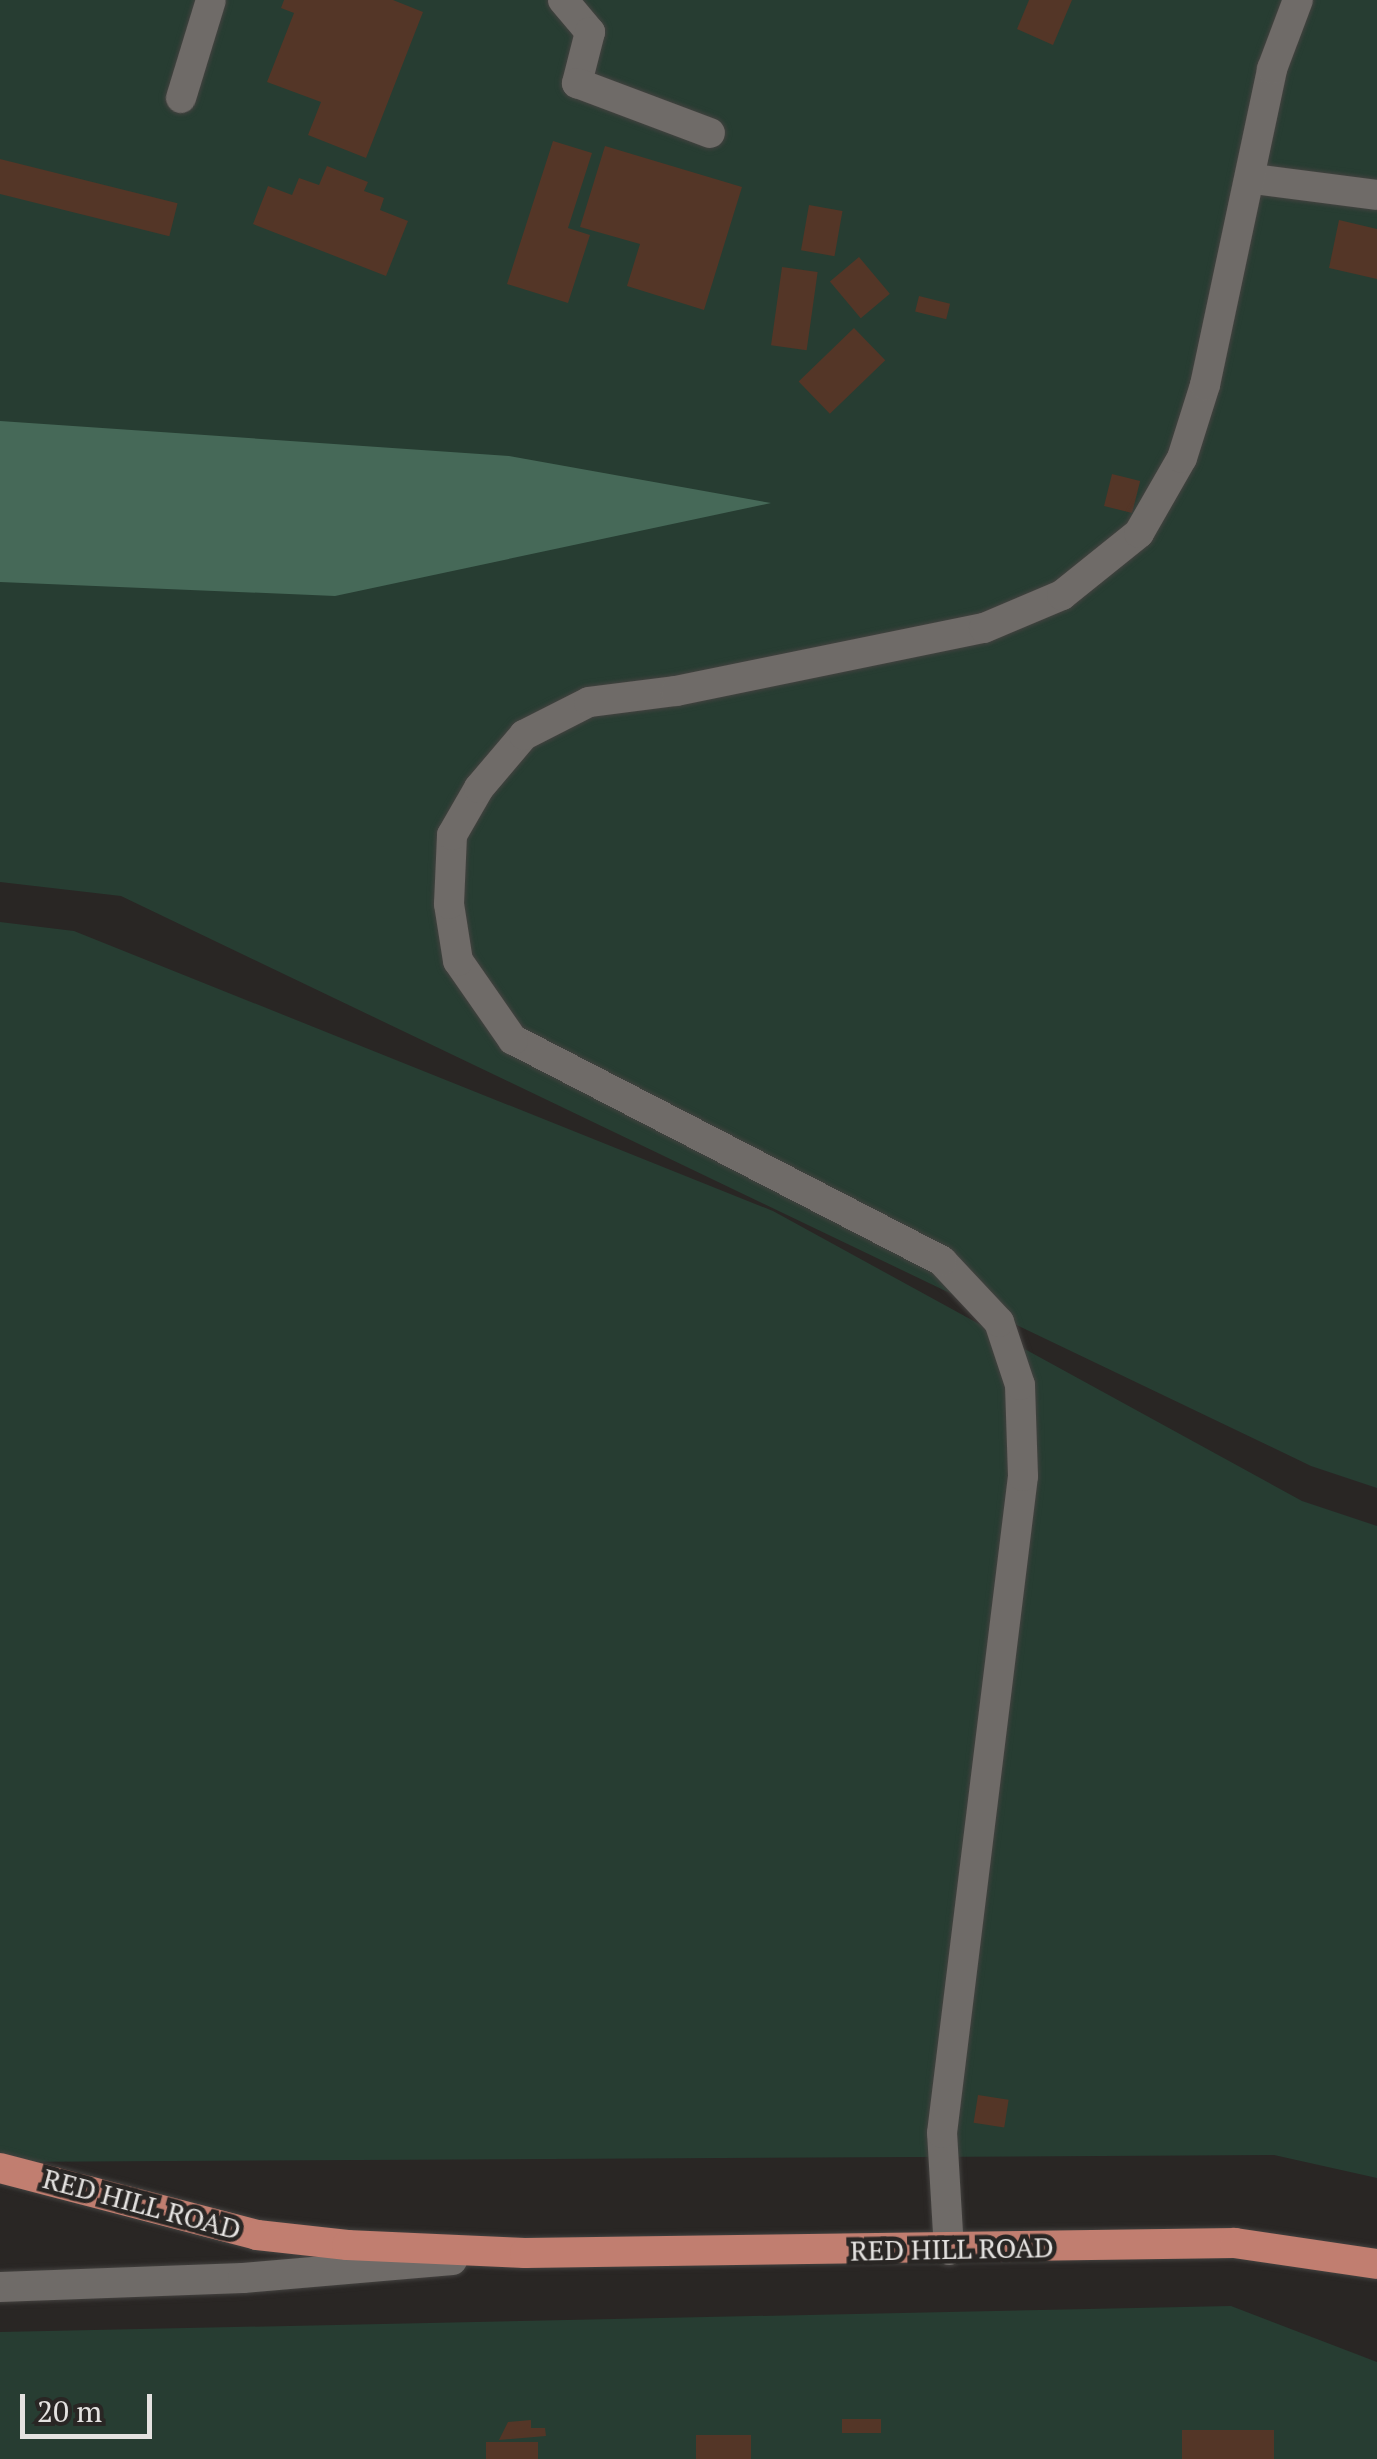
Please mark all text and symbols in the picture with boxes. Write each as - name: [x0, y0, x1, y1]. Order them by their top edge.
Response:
- street label: RED HILL ROAD: [39, 2161, 245, 2247]
- street label: RED HILL ROAD: [850, 2230, 1054, 2268]
- scale bar: [25, 2374, 158, 2436]
- text: 20 m: [37, 2391, 102, 2431]

